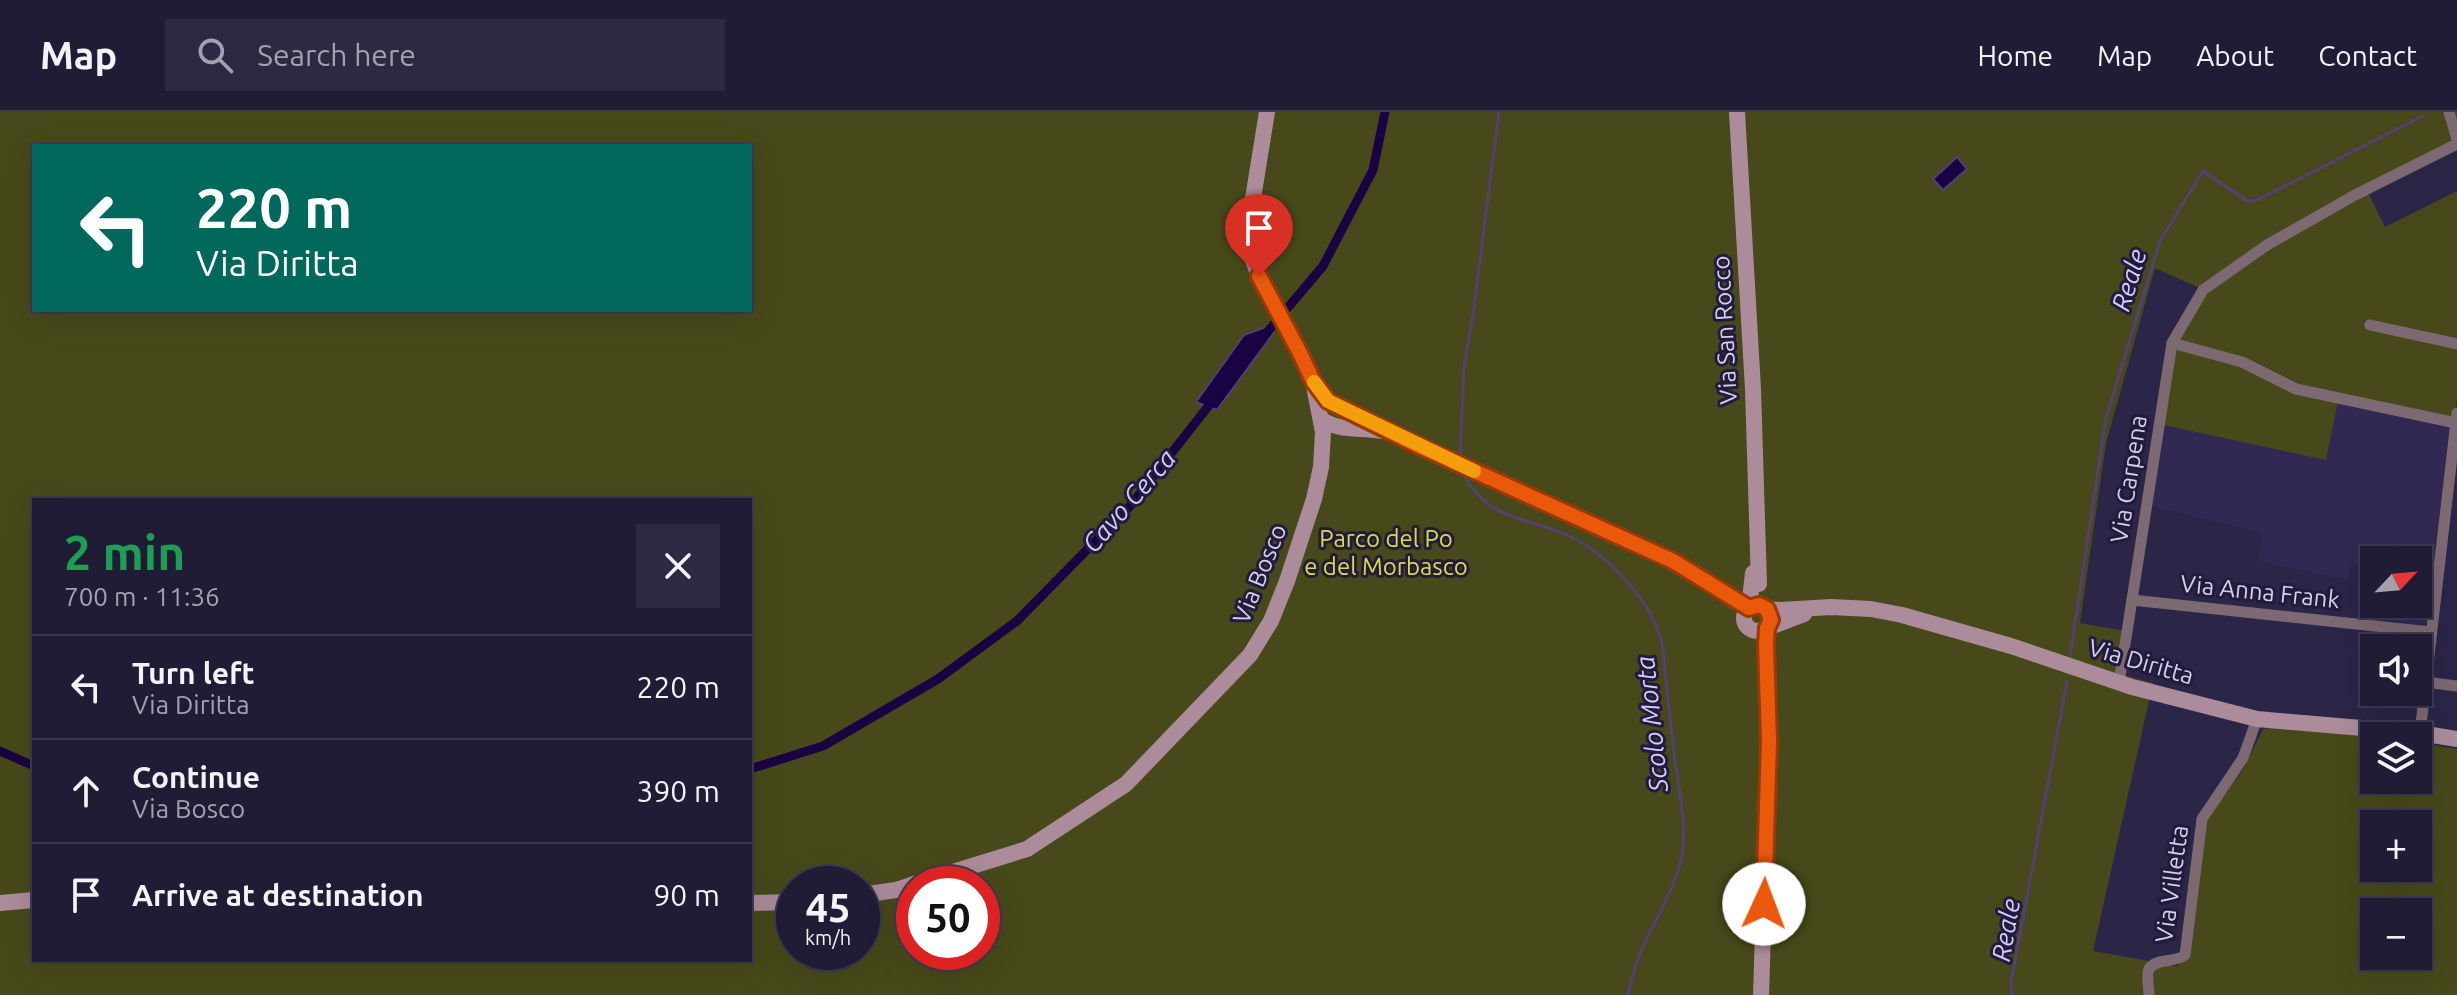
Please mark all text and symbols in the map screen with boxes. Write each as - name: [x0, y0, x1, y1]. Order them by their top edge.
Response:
- search box: [165, 19, 725, 91]
- icon: search: [193, 33, 237, 77]
- text: Map: [40, 34, 117, 76]
- text: Search here: [257, 38, 416, 72]
- text: Home: [1978, 40, 2053, 71]
- text: Map: [2097, 40, 2152, 71]
- text: About: [2196, 40, 2274, 71]
- text: Contact: [2318, 40, 2417, 71]
- icon: left: [64, 176, 168, 280]
- text: 220 m: [196, 176, 352, 239]
- pin: [1225, 194, 1293, 276]
- icon: arrive: [1237, 206, 1281, 250]
- text: Via Diritta: [196, 242, 359, 283]
- water label: Reale: [2105, 246, 2152, 314]
- street label: Via San Rocco: [1707, 255, 1742, 405]
- street label: Via Carpena: [2105, 413, 2152, 545]
- water label: Cavo Cerca: [1076, 443, 1181, 558]
- street label: Via Bosco: [1227, 520, 1292, 627]
- button: close: [636, 524, 720, 608]
- text: 2 min: [64, 525, 185, 579]
- park label: Parco del Po e del Morbasco: [1304, 525, 1468, 580]
- north arrow: [2360, 546, 2432, 618]
- map controls: [2360, 546, 2432, 970]
- street label: Via Anna Frank: [2179, 570, 2341, 613]
- text: 700 m · 11:36: [64, 582, 220, 611]
- street label: Via Diritta: [2085, 634, 2197, 689]
- button: sound: [2360, 634, 2432, 706]
- water label: Scolo Morta: [1630, 655, 1673, 794]
- text: Turn left: [132, 656, 254, 690]
- icon: left: [64, 665, 108, 709]
- text: 220 m: [636, 670, 720, 704]
- text: Via Diritta: [132, 690, 250, 719]
- button: layers: [2360, 722, 2432, 794]
- text: Continue: [132, 760, 260, 794]
- icon: ahead: [64, 769, 108, 813]
- text: 390 m: [636, 774, 720, 808]
- text: Via Bosco: [132, 794, 245, 823]
- button: +: [2360, 810, 2432, 882]
- street label: Via Villetta: [2150, 823, 2193, 944]
- position arrow: [1722, 862, 1806, 946]
- speed limit sign: 50: [896, 866, 1000, 970]
- icon: arrive: [64, 873, 108, 917]
- text: Arrive at destination: [132, 878, 424, 912]
- text: 90 m: [653, 878, 720, 912]
- text: 45: [805, 885, 851, 930]
- water label: Reale: [1986, 896, 2025, 963]
- button: −: [2360, 898, 2432, 970]
- text: km/h: [805, 926, 851, 949]

